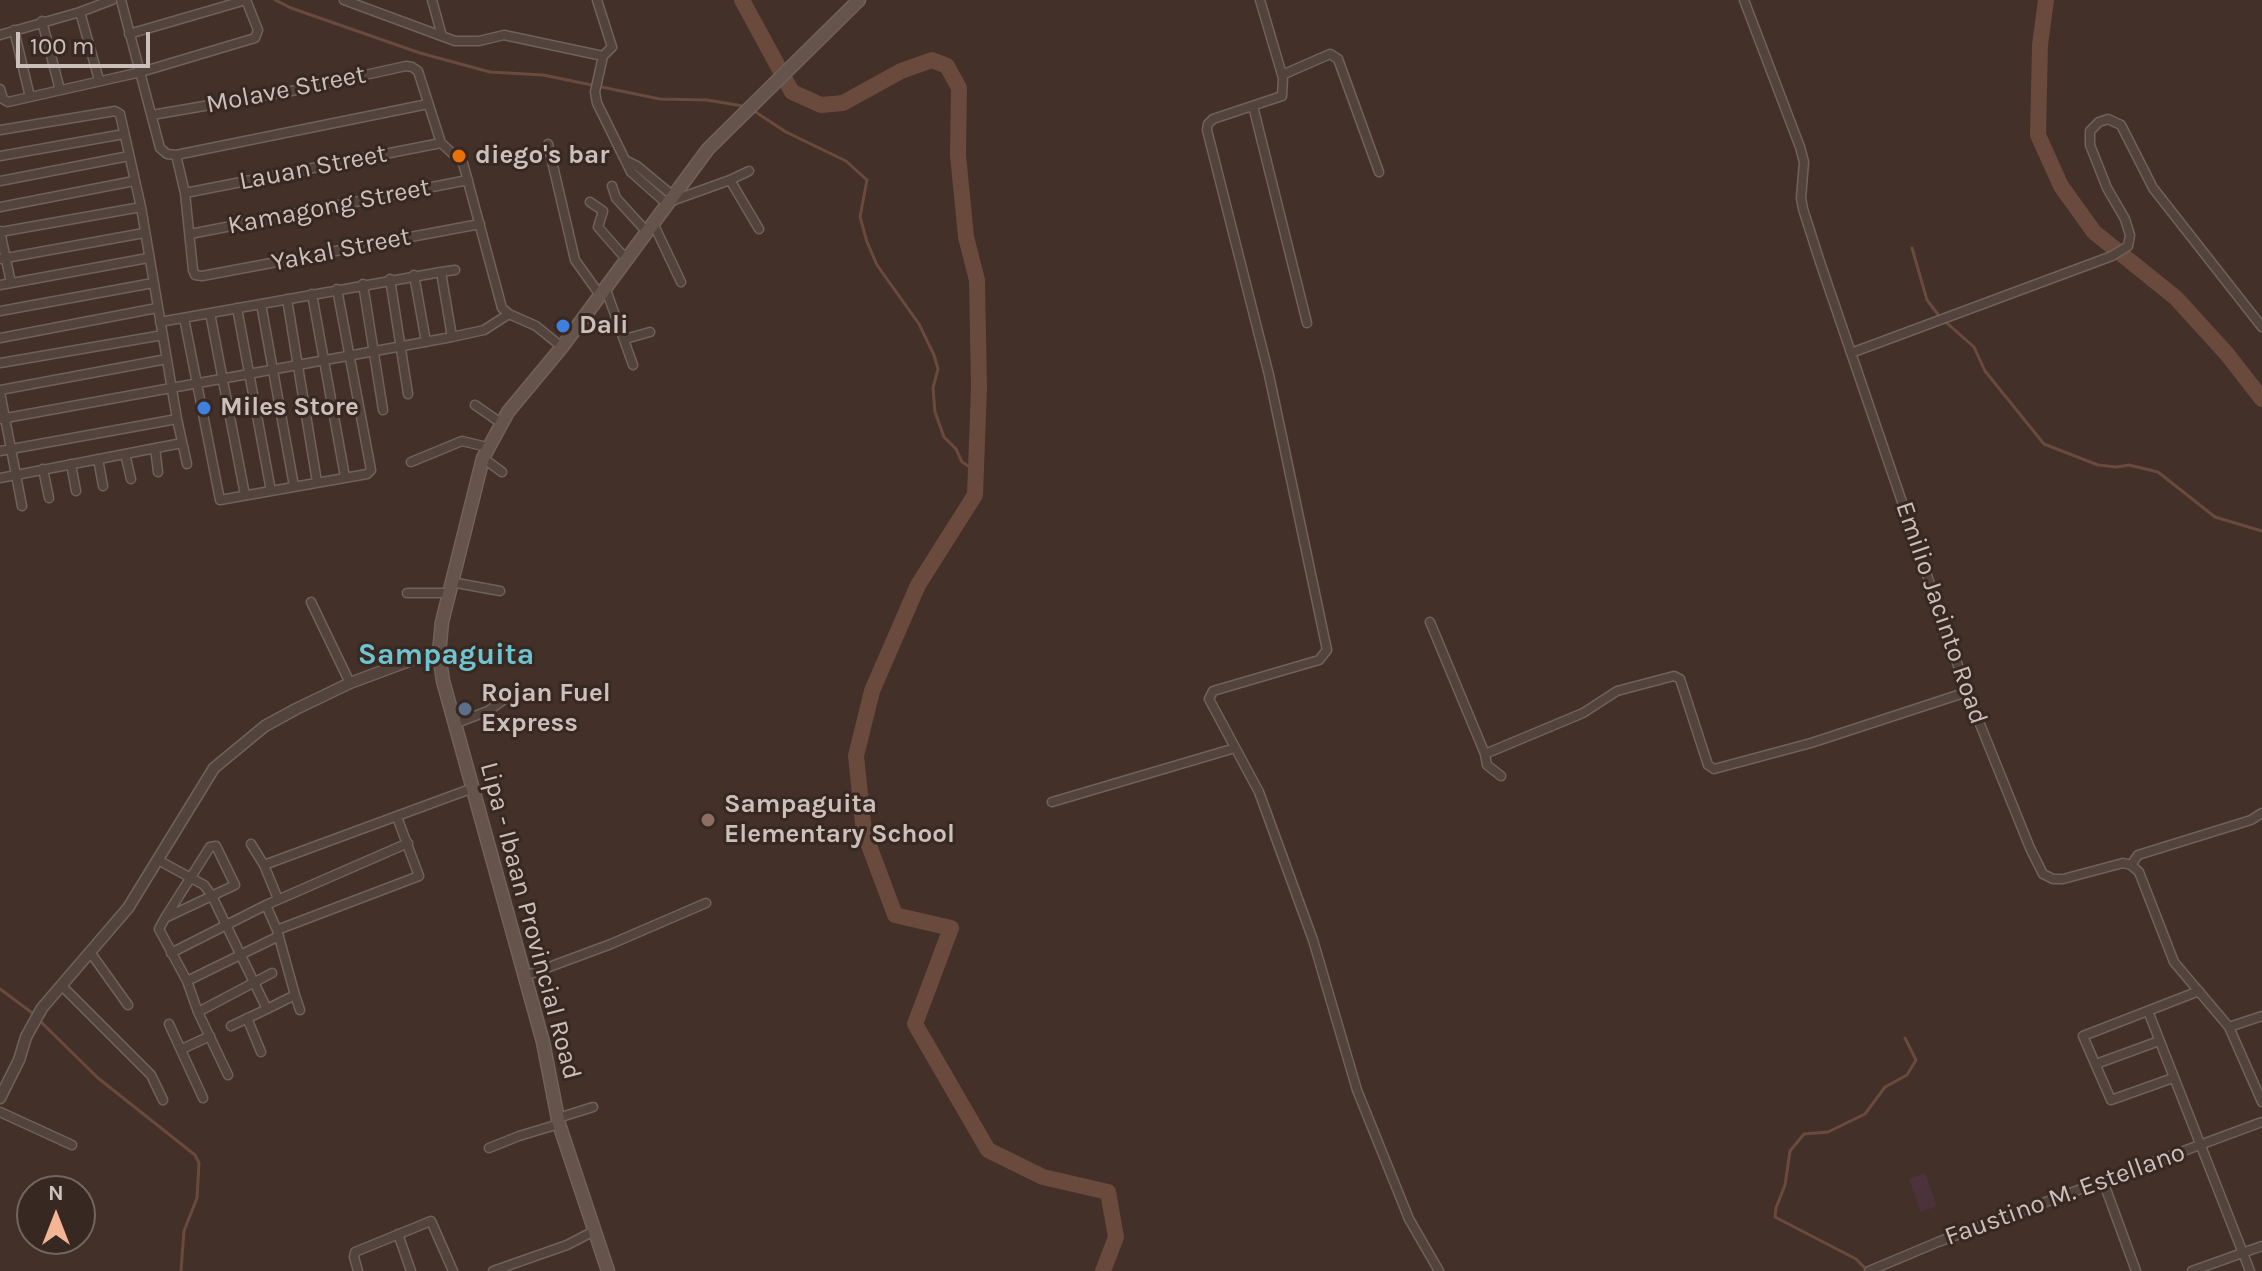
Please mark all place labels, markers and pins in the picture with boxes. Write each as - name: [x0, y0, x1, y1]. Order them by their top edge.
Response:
- place label: diego's bar: [475, 140, 609, 172]
- marker: diego's bar: [450, 147, 468, 165]
- place label: Dali: [579, 310, 629, 342]
- marker: Dali: [554, 317, 572, 335]
- place label: Miles Store: [220, 392, 359, 424]
- marker: Miles Store: [195, 399, 213, 417]
- place label: Rojan Fuel Express: [481, 678, 611, 740]
- marker: Rojan Fuel Express: [456, 700, 474, 718]
- place label: Sampaguita Elementary School: [724, 789, 955, 850]
- marker: Sampaguita Elementary School: [699, 811, 717, 829]

